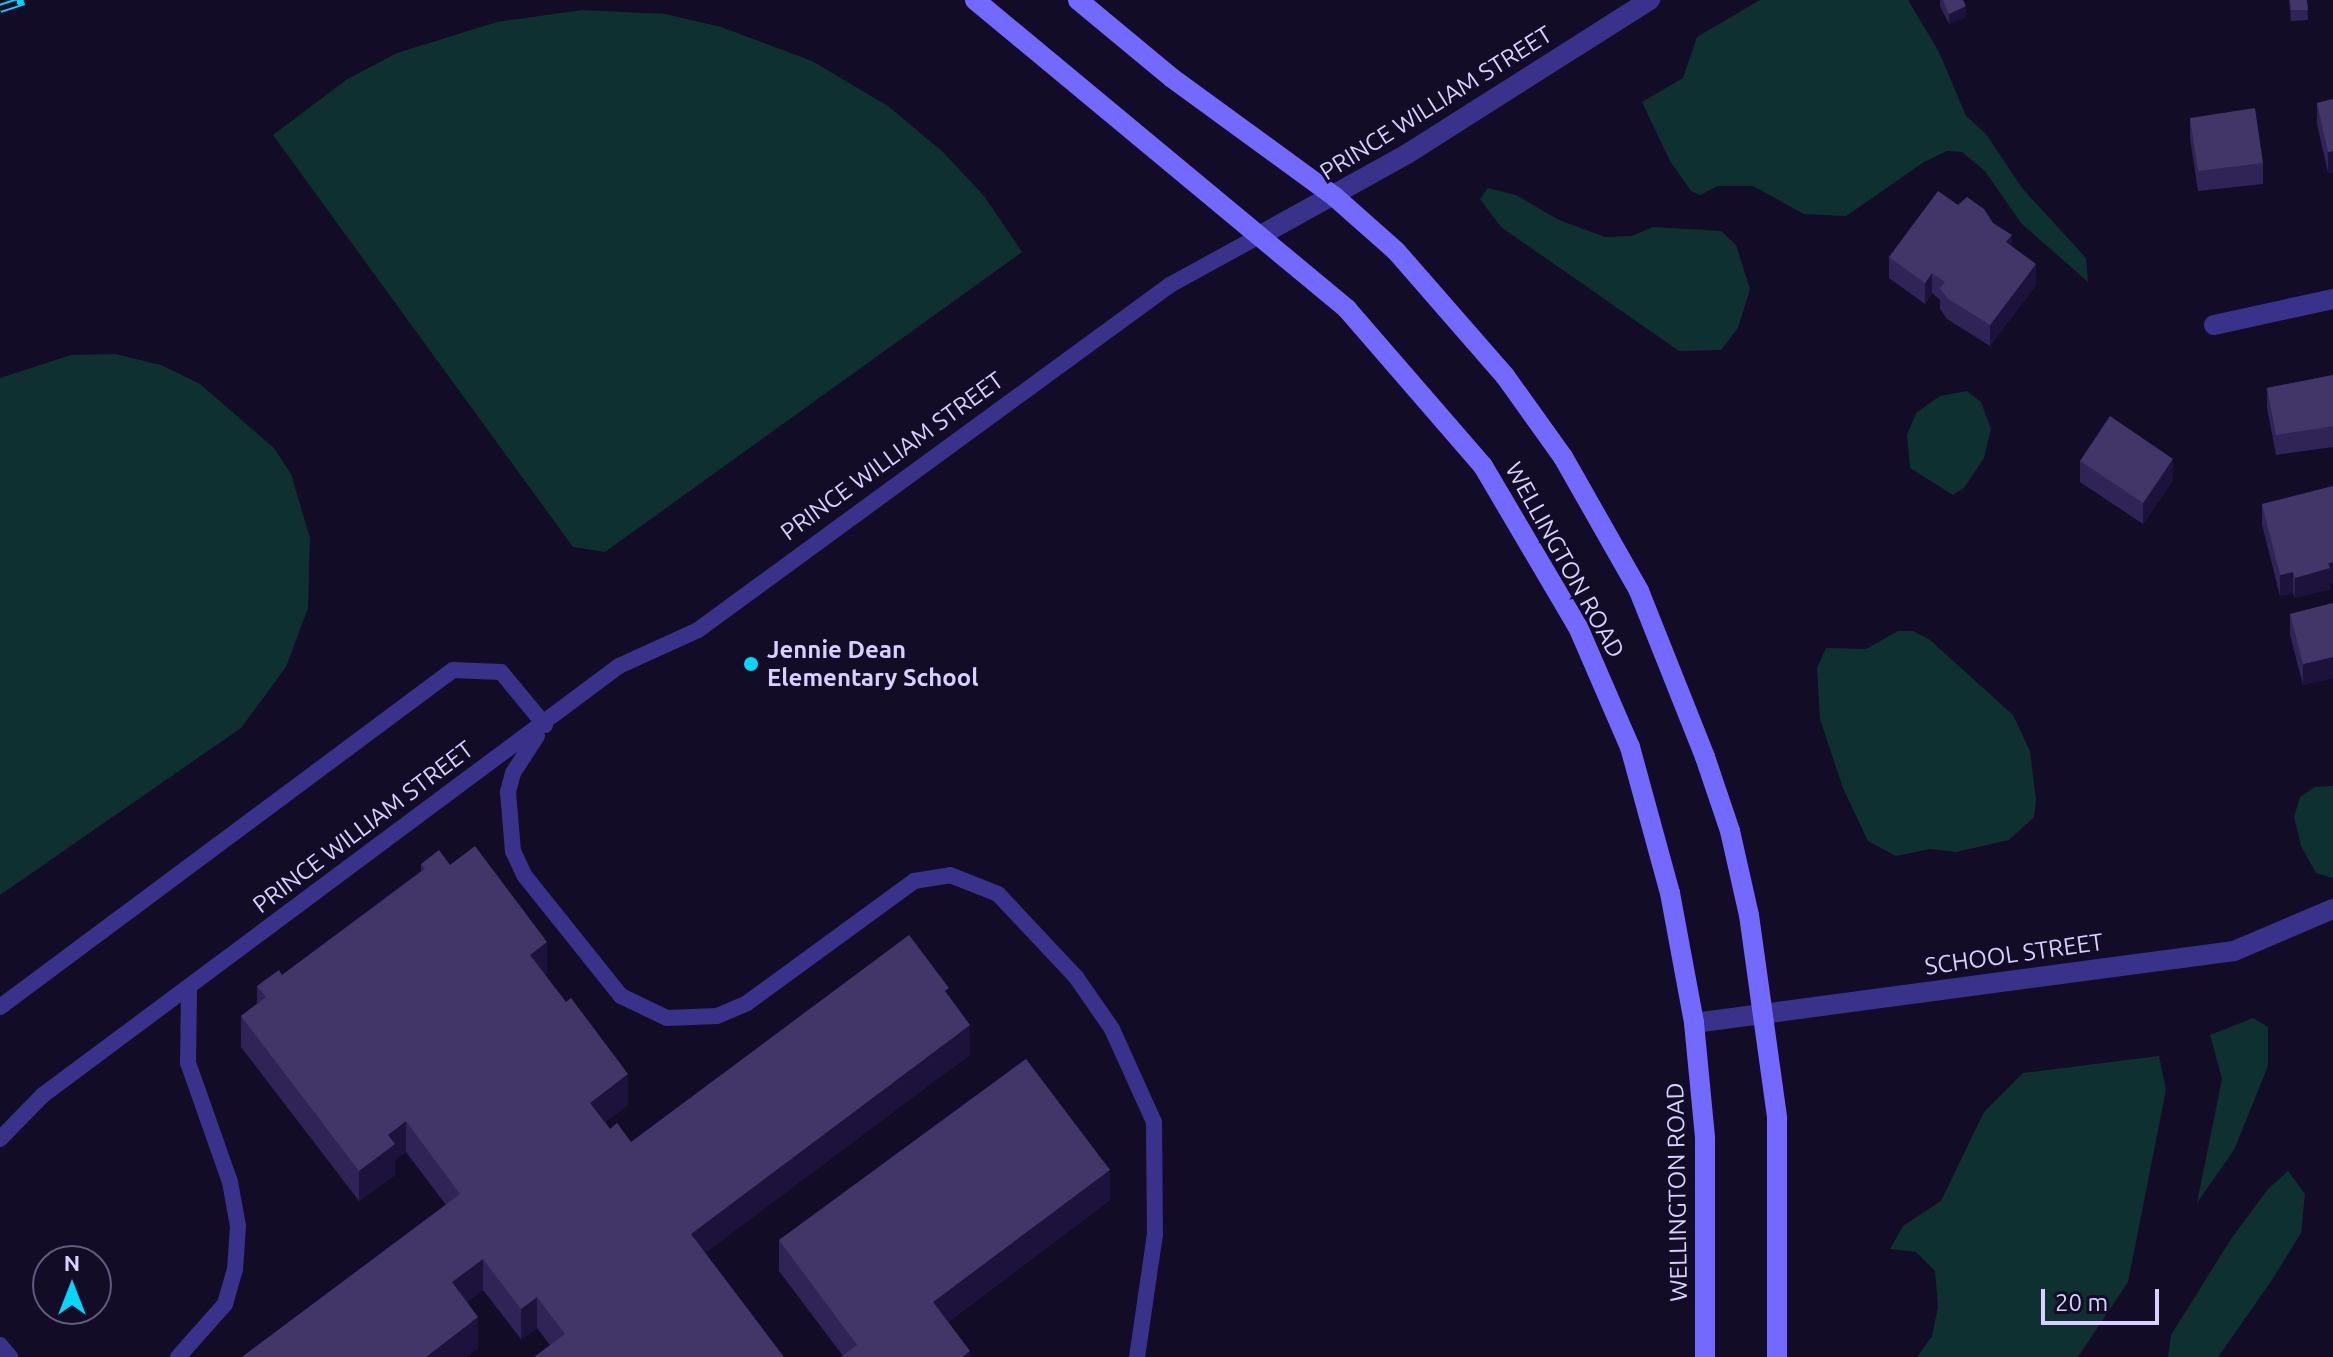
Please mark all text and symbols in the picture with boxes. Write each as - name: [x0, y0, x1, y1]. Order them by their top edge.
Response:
- street label: PRINCE WILLIAM STREET: [1315, 20, 1557, 186]
- street label: PRINCE WILLIAM STREET: [775, 366, 1009, 546]
- street label: WELLINGTON ROAD: [1499, 457, 1631, 663]
- place label: Jennie Dean Elementary School: [767, 636, 979, 692]
- marker: Jennie Dean Elementary School: [742, 655, 760, 673]
- street label: PRINCE WILLIAM STREET: [247, 735, 479, 919]
- street label: SCHOOL STREET: [1923, 927, 2105, 981]
- street label: WELLINGTON ROAD: [1661, 1082, 1693, 1302]
- north arrow: [32, 1245, 112, 1325]
- text: N: [64, 1250, 80, 1275]
- scale bar: [2045, 1273, 2163, 1323]
- text: 20 m: [2055, 1289, 2108, 1316]

